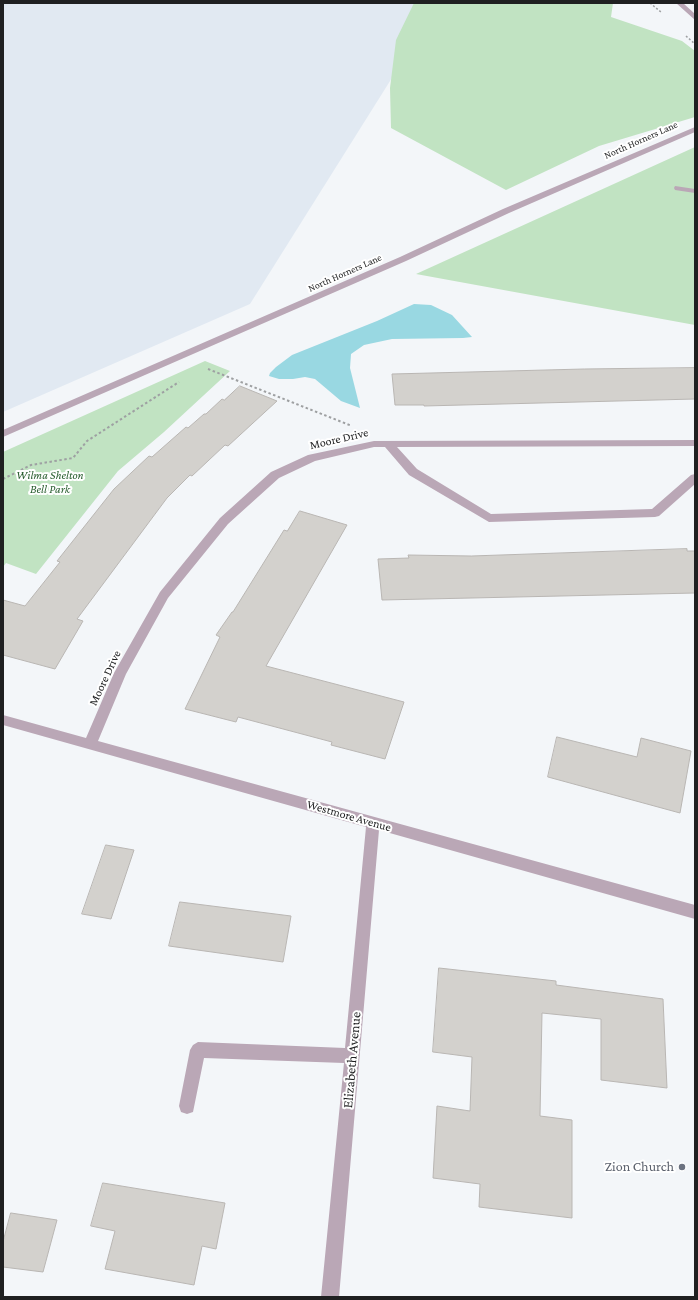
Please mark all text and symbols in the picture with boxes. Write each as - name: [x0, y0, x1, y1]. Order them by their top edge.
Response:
- street label: North Horners Lane: [602, 118, 680, 162]
- street label: North Horners Lane: [306, 251, 384, 295]
- street label: Moore Drive: [308, 425, 370, 453]
- park label: Wilma Shelton Bell Park: [16, 468, 84, 496]
- street label: Moore Drive: [86, 648, 124, 708]
- street label: Westmore Avenue: [305, 797, 393, 835]
- street label: Elizabeth Avenue: [339, 1011, 365, 1109]
- place label: Zion Church: [605, 1159, 674, 1175]
- marker: Zion Church: [677, 1162, 687, 1172]

